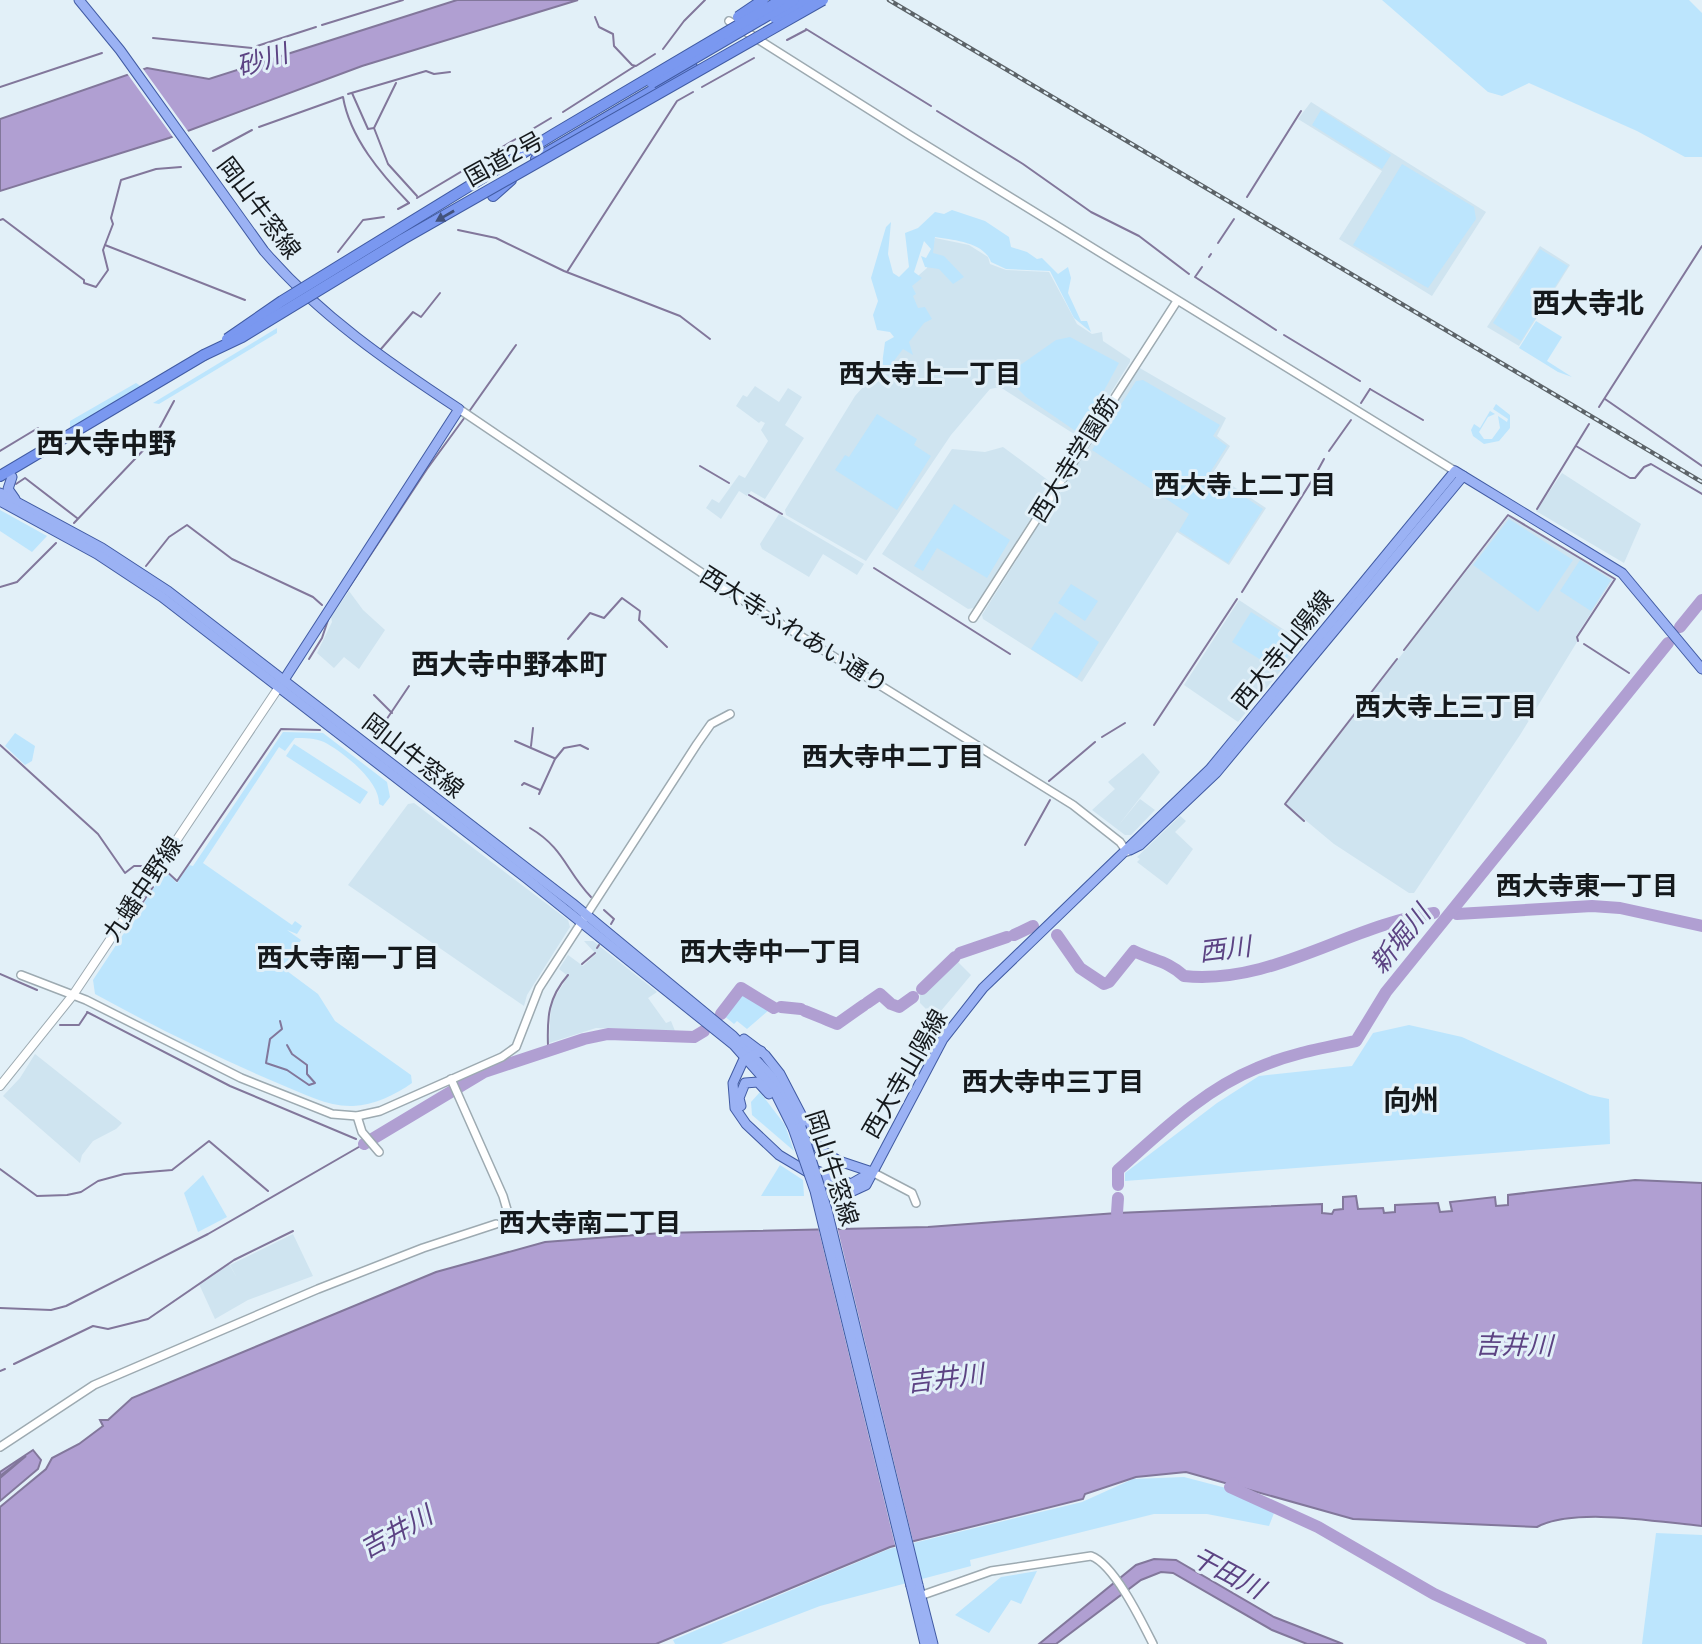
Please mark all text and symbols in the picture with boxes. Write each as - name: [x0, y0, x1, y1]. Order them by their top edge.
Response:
- water label: 砂川: [232, 36, 294, 83]
- street label: 国道2号: [459, 125, 548, 192]
- street label: 岡山牛窓線: [212, 151, 307, 264]
- one-way arrow: [435, 210, 454, 222]
- district label: 西大寺北: [1532, 286, 1644, 320]
- district label: 西大寺上一丁目: [839, 358, 1021, 390]
- street label: 西大寺学園筋: [1023, 390, 1124, 527]
- district label: 西大寺中野: [36, 426, 176, 460]
- district label: 西大寺上二丁目: [1154, 469, 1336, 501]
- street label: 西大寺ふれあい通り: [695, 560, 894, 699]
- street label: 西大寺山陽線: [1226, 585, 1339, 715]
- district label: 西大寺中野本町: [411, 647, 607, 681]
- district label: 西大寺上三丁目: [1355, 691, 1537, 723]
- street label: 岡山牛窓線: [357, 707, 470, 804]
- district label: 西大寺中二丁目: [802, 741, 984, 773]
- street label: 九蟠中野線: [97, 831, 188, 947]
- district label: 西大寺東一丁目: [1496, 870, 1678, 902]
- water label: 新堀川: [1363, 896, 1439, 979]
- water label: 西川: [1197, 930, 1256, 968]
- district label: 西大寺中一丁目: [680, 936, 862, 968]
- district label: 西大寺南一丁目: [257, 942, 439, 974]
- street label: 西大寺山陽線: [856, 1004, 953, 1143]
- district label: 西大寺中三丁目: [962, 1066, 1144, 1098]
- district label: 向州: [1383, 1083, 1439, 1117]
- street label: 岡山牛窓線: [800, 1106, 865, 1229]
- district label: 西大寺南二丁目: [499, 1207, 681, 1239]
- water label: 吉井川: [1475, 1328, 1556, 1362]
- water label: 吉井川: [904, 1357, 989, 1399]
- water label: 吉井川: [354, 1498, 440, 1565]
- water label: 干田川: [1186, 1541, 1273, 1607]

